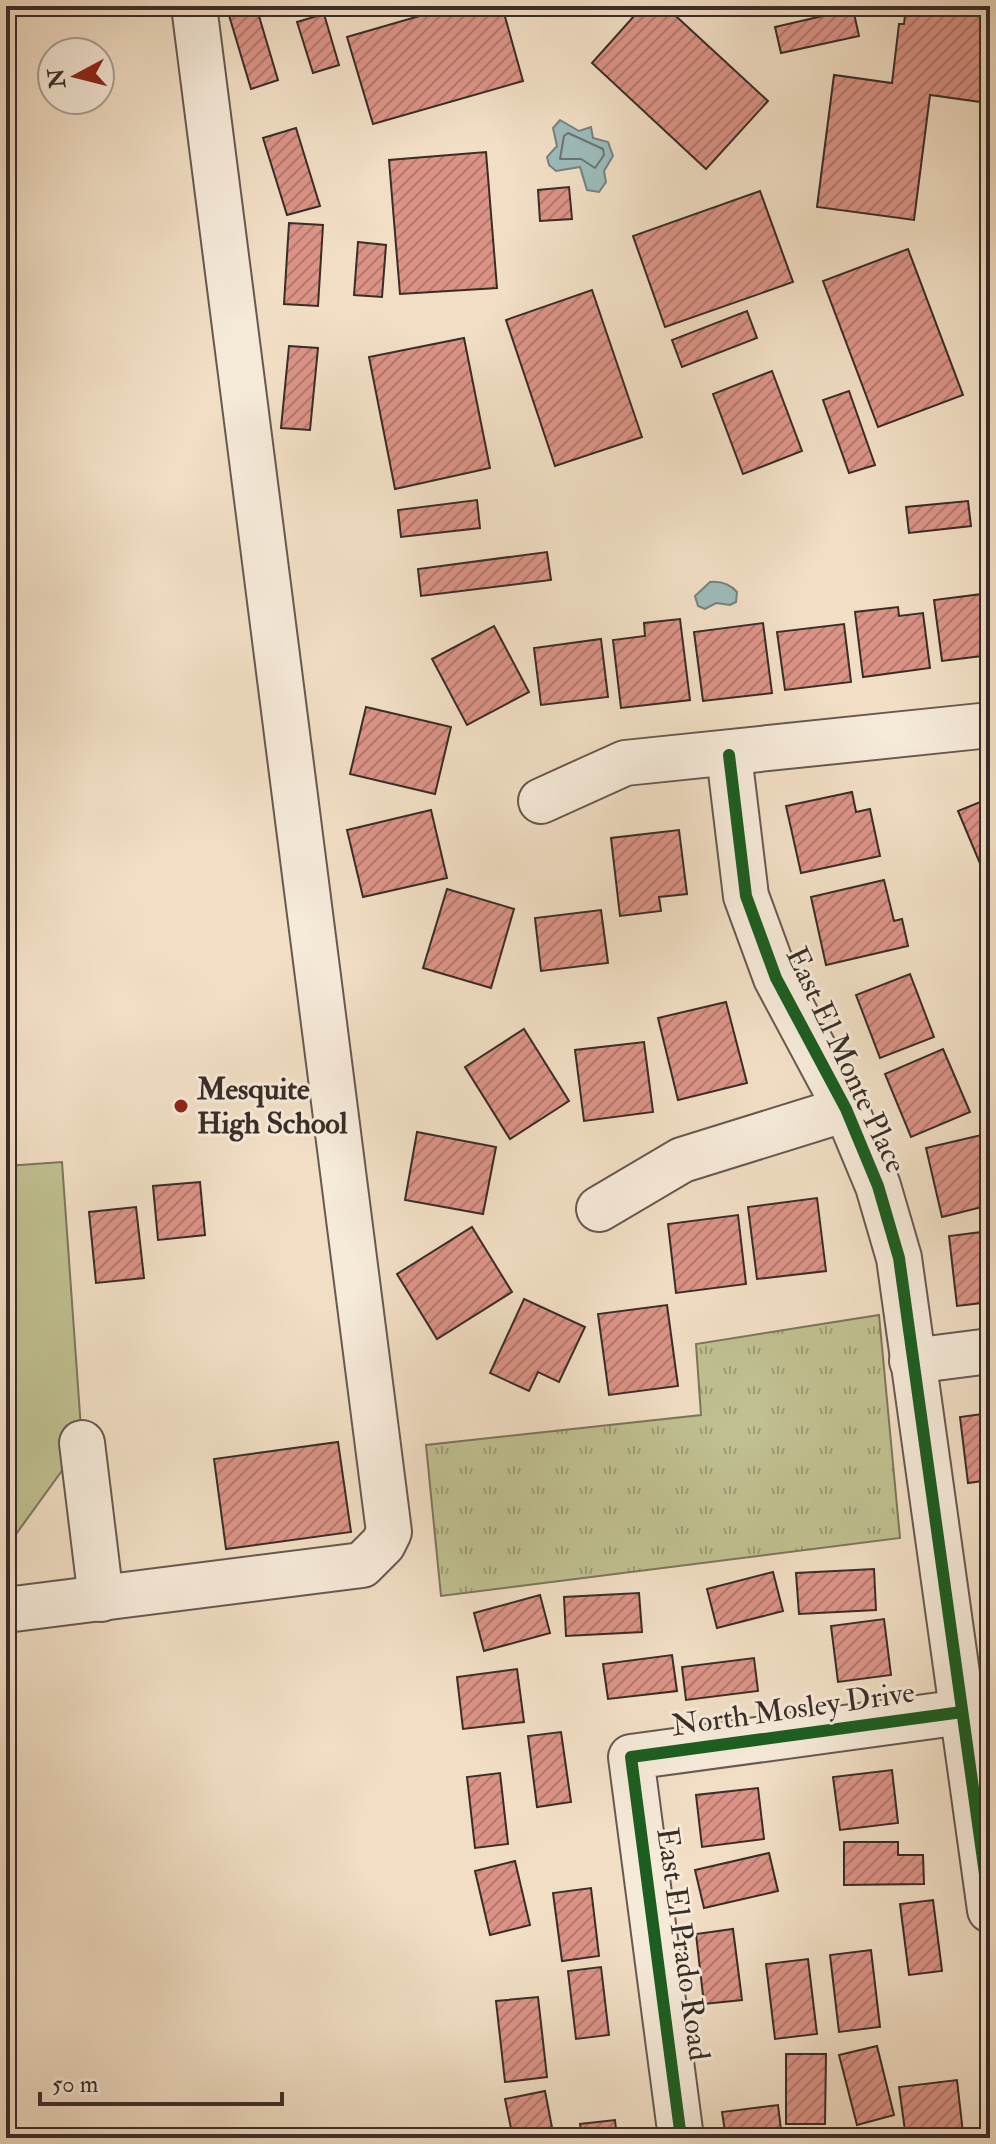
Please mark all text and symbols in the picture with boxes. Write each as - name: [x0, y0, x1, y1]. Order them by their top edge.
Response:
- north arrow: [36, 36, 116, 116]
- text: N: [42, 67, 72, 91]
- street label: East El Monte Place: [777, 941, 915, 1179]
- place label: Mesquite High School: [196, 1071, 348, 1142]
- marker: Mesquite High School: [172, 1097, 190, 1115]
- street label: North Mosley Drive: [669, 1674, 917, 1744]
- street label: East El Prado Road: [648, 1825, 718, 2063]
- scale bar: [40, 2056, 282, 2106]
- text: 50 m: [52, 2069, 99, 2100]

